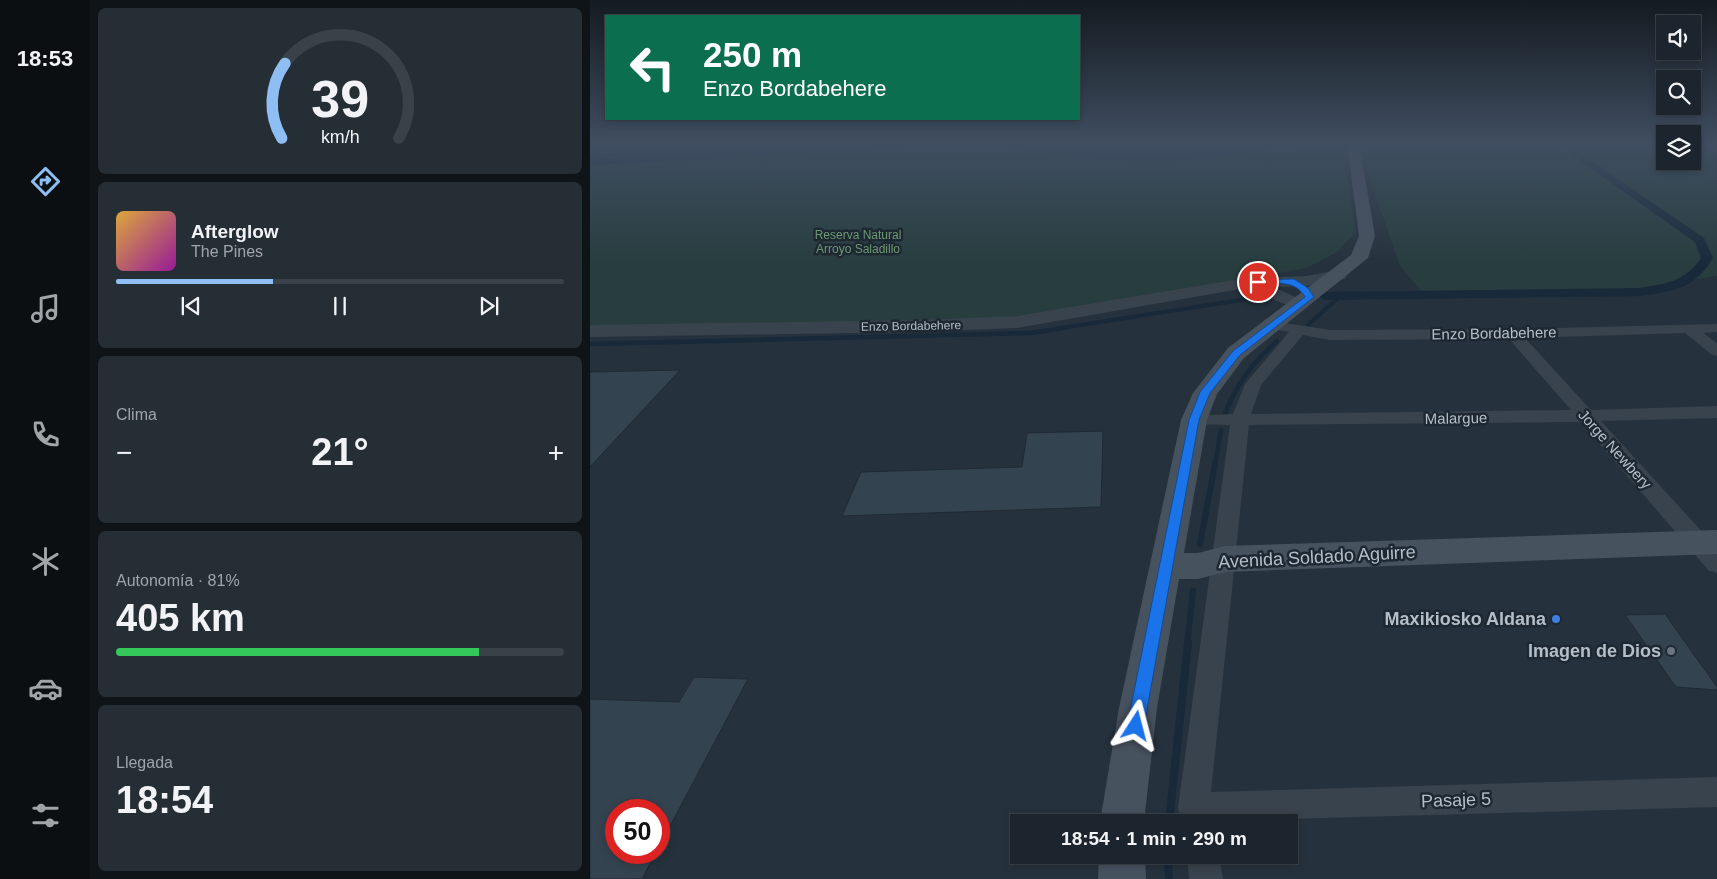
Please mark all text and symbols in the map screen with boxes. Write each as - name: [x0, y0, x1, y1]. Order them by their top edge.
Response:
- map controls: [1656, 15, 1701, 170]
- button: sound: [1656, 15, 1701, 60]
- icon: left: [620, 35, 685, 100]
- text: 250 m: [703, 35, 802, 74]
- text: 18:53: [17, 46, 73, 71]
- text: 39: [311, 70, 369, 128]
- button: search: [1656, 70, 1701, 115]
- text: Enzo Bordabehere: [703, 76, 886, 101]
- button: layers: [1656, 125, 1701, 170]
- text: km/h: [321, 127, 359, 147]
- icon: directions: [28, 164, 63, 199]
- text: Afterglow: [191, 221, 279, 242]
- park label: Reserva Natural Arroyo Saladillo: [815, 228, 901, 256]
- text: The Pines: [191, 243, 263, 260]
- pin: [1237, 261, 1279, 303]
- icon: arrive: [1244, 268, 1272, 296]
- icon: music: [28, 291, 63, 326]
- icon: previous: [177, 292, 205, 320]
- icon: pause: [326, 292, 354, 320]
- icon: next: [475, 292, 503, 320]
- street label: Enzo Bordabehere: [861, 318, 961, 334]
- street label: Enzo Bordabehere: [1431, 323, 1557, 343]
- text: Clima: [116, 406, 157, 423]
- street label: Jorge Newbery: [1575, 406, 1655, 493]
- street label: Malargue: [1425, 409, 1487, 427]
- icon: phone: [28, 417, 63, 452]
- text: 21°: [311, 431, 369, 473]
- text: −: [116, 437, 132, 468]
- text: +: [548, 437, 564, 468]
- street label: Avenida Soldado Aguirre: [1218, 542, 1416, 572]
- icon: climate: [28, 544, 63, 579]
- text: Autonomía · 81%: [116, 572, 240, 589]
- text: 405 km: [116, 597, 245, 639]
- place label: Maxikiosko Aldana: [1385, 609, 1547, 629]
- marker: Maxikiosko Aldana: [1550, 613, 1562, 625]
- place label: Imagen de Dios: [1528, 641, 1661, 661]
- marker: Imagen de Dios: [1665, 645, 1677, 657]
- icon: car: [28, 671, 63, 706]
- position arrow: [1109, 699, 1161, 751]
- text: Llegada: [116, 754, 173, 771]
- text: 18:54: [116, 779, 213, 821]
- street label: Pasaje 5: [1421, 789, 1491, 811]
- icon: filters: [28, 798, 63, 833]
- speed limit sign: 50: [605, 799, 670, 864]
- text: 18:54 · 1 min · 290 m: [1061, 828, 1247, 849]

